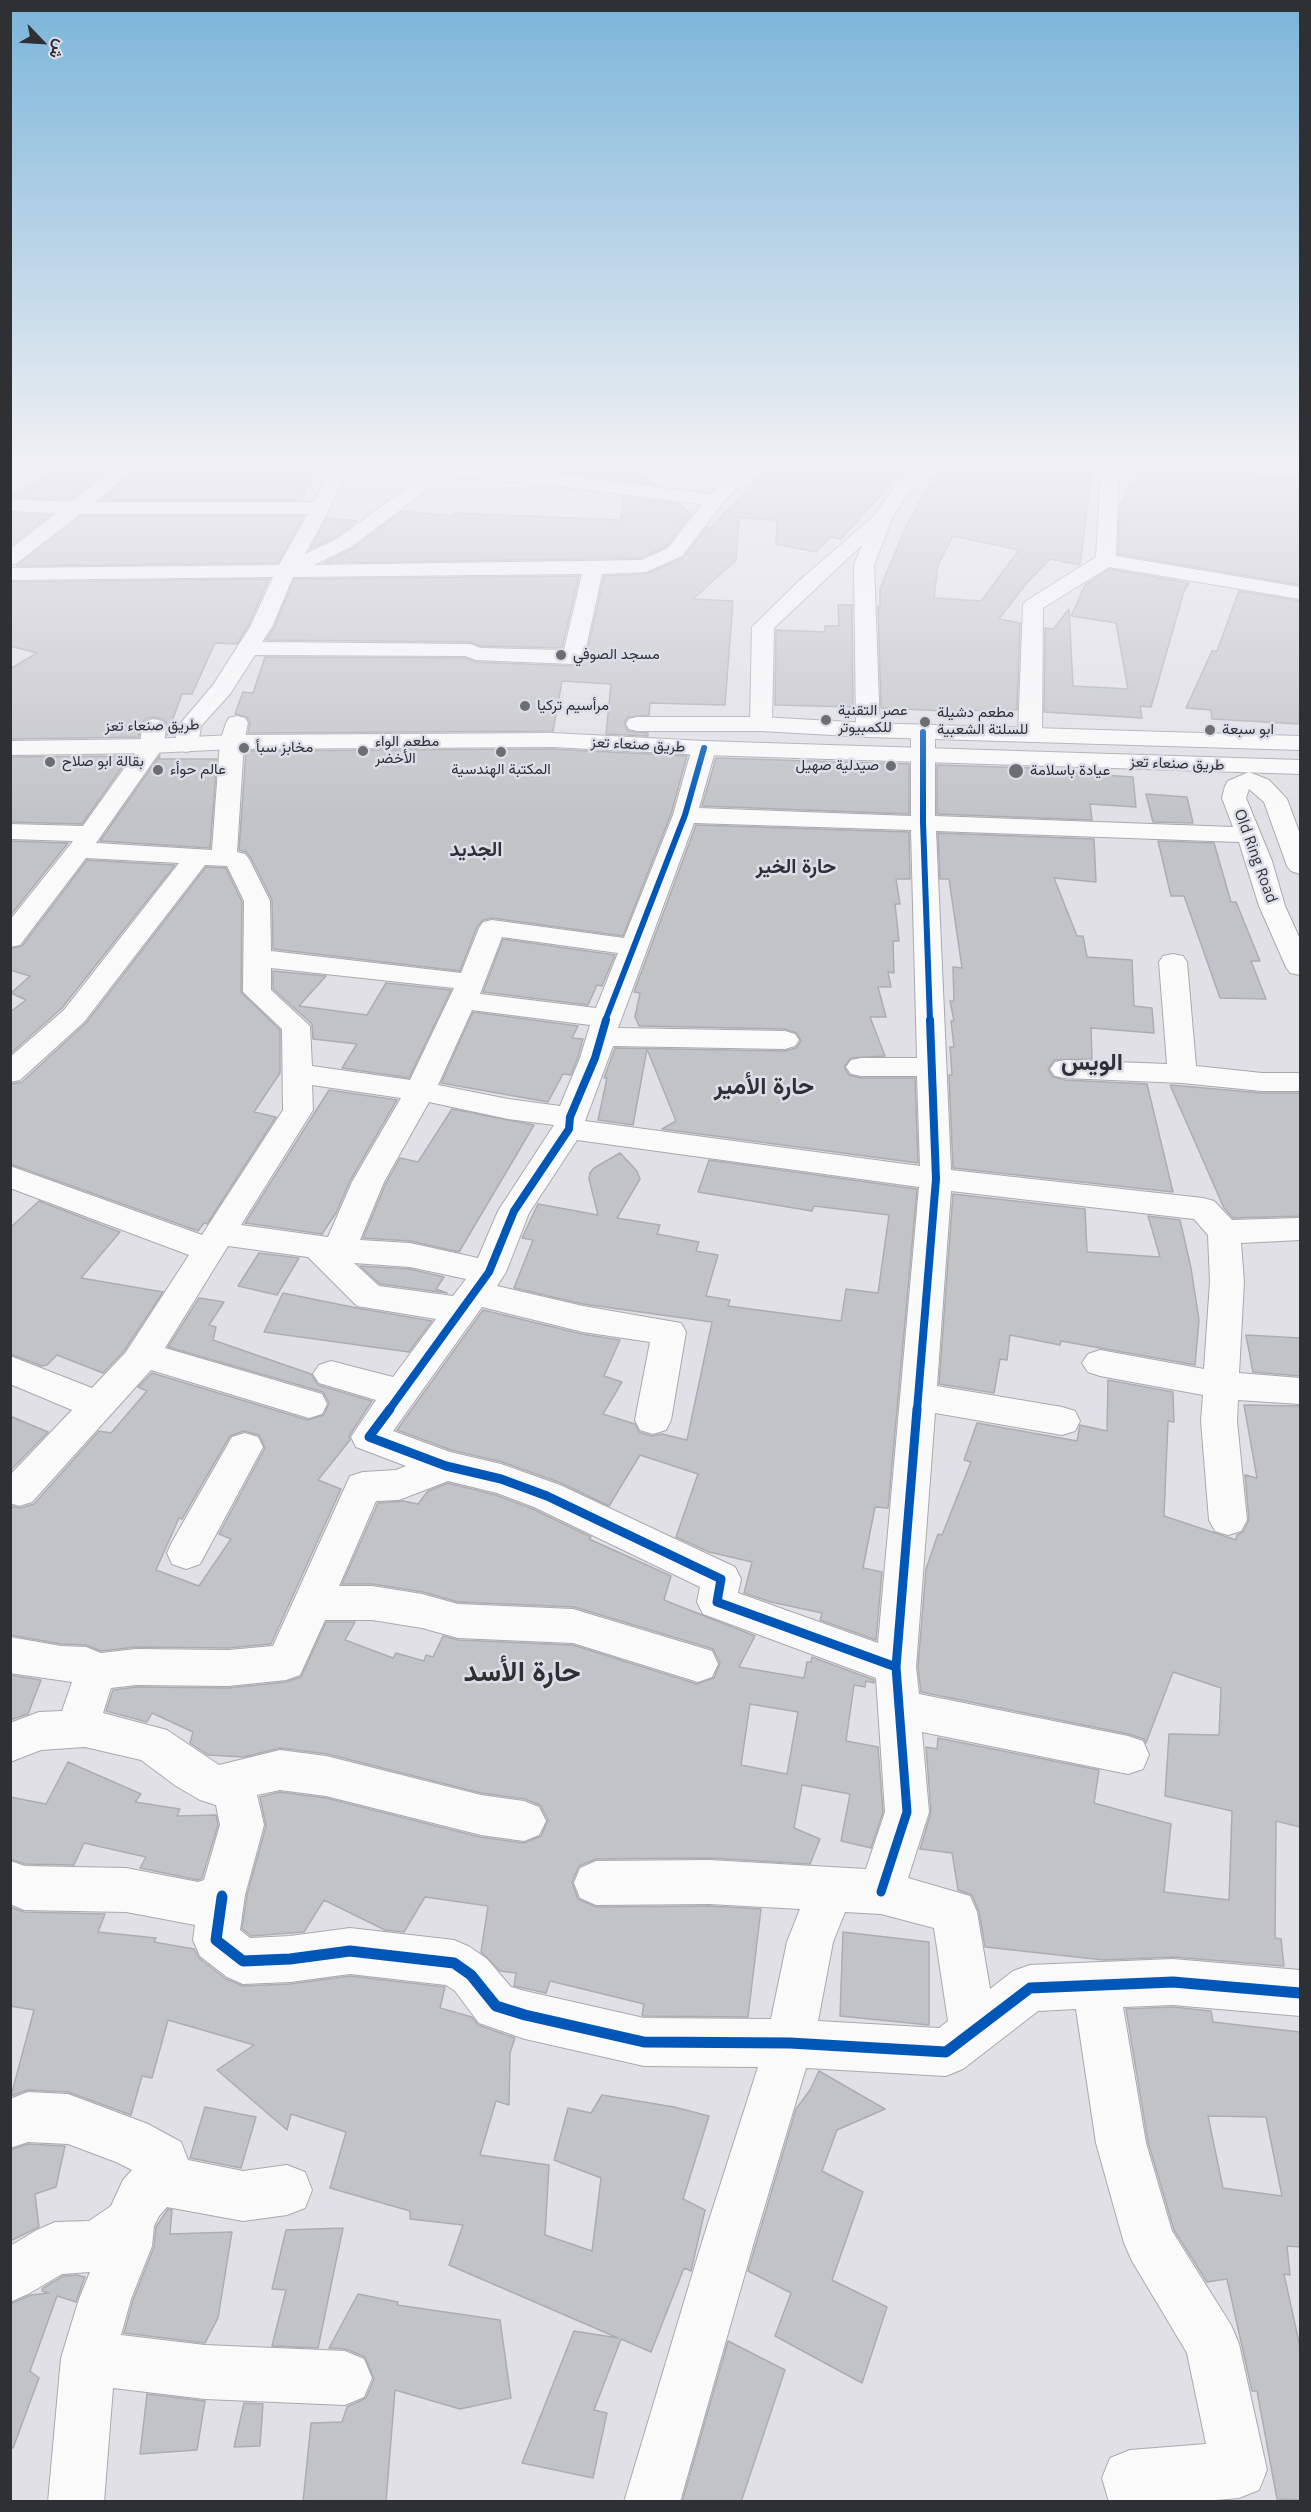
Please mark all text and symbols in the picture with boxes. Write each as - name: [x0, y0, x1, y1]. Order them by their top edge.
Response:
- north arrow: [12, 12, 72, 72]
- text: ش: [44, 36, 72, 63]
- place label: مسجد الصوفي: [573, 646, 660, 664]
- marker: مسجد الصوفي: [554, 648, 568, 662]
- place label: مرأسيم تركيا: [537, 697, 609, 715]
- marker: مرأسيم تركيا: [518, 699, 532, 713]
- place label: عصر التقنية للكمبيوتر: [838, 702, 908, 737]
- place label: مطعم دشيلة للسلتة الشعبية: [937, 704, 1028, 739]
- marker: عصر التقنية للكمبيوتر: [819, 713, 833, 727]
- marker: مطعم دشيلة للسلتة الشعبية: [918, 715, 932, 729]
- street label: طريق صنعاء تعز: [104, 716, 200, 736]
- place label: ابو سبعة: [1222, 721, 1274, 739]
- marker: ابو سبعة: [1203, 723, 1217, 737]
- place label: مطعم الواء الأخضر: [375, 733, 439, 768]
- street label: طريق صنعاء تعز: [590, 734, 686, 756]
- place label: مخابز سبأ: [256, 739, 313, 757]
- marker: مخابز سبأ: [237, 741, 251, 755]
- marker: مطعم الواء الأخضر: [356, 744, 370, 758]
- marker: المكتبة الهندسية: [494, 745, 508, 759]
- place label: بقالة ابو صلاح: [62, 753, 144, 771]
- street label: طريق صنعاء تعز: [1129, 753, 1225, 775]
- marker: بقالة ابو صلاح: [43, 755, 57, 769]
- place label: صيدلية صهيل: [796, 757, 879, 775]
- marker: صيدلية صهيل: [884, 759, 898, 773]
- place label: عالم حوأء: [170, 761, 226, 779]
- place label: المكتبة الهندسية: [451, 761, 551, 779]
- marker: عيادة باسلامة: [1007, 762, 1025, 780]
- place label: عيادة باسلامة: [1030, 762, 1110, 780]
- marker: عالم حوأء: [151, 763, 165, 777]
- street label: Old Ring Road: [1230, 807, 1280, 905]
- district label: الجديد: [450, 838, 502, 862]
- district label: حارة الخير: [756, 855, 836, 879]
- district label: الويس: [1061, 1049, 1123, 1077]
- district label: حارة الأمير: [714, 1073, 814, 1101]
- district label: حارة الأسد: [464, 1656, 580, 1690]

